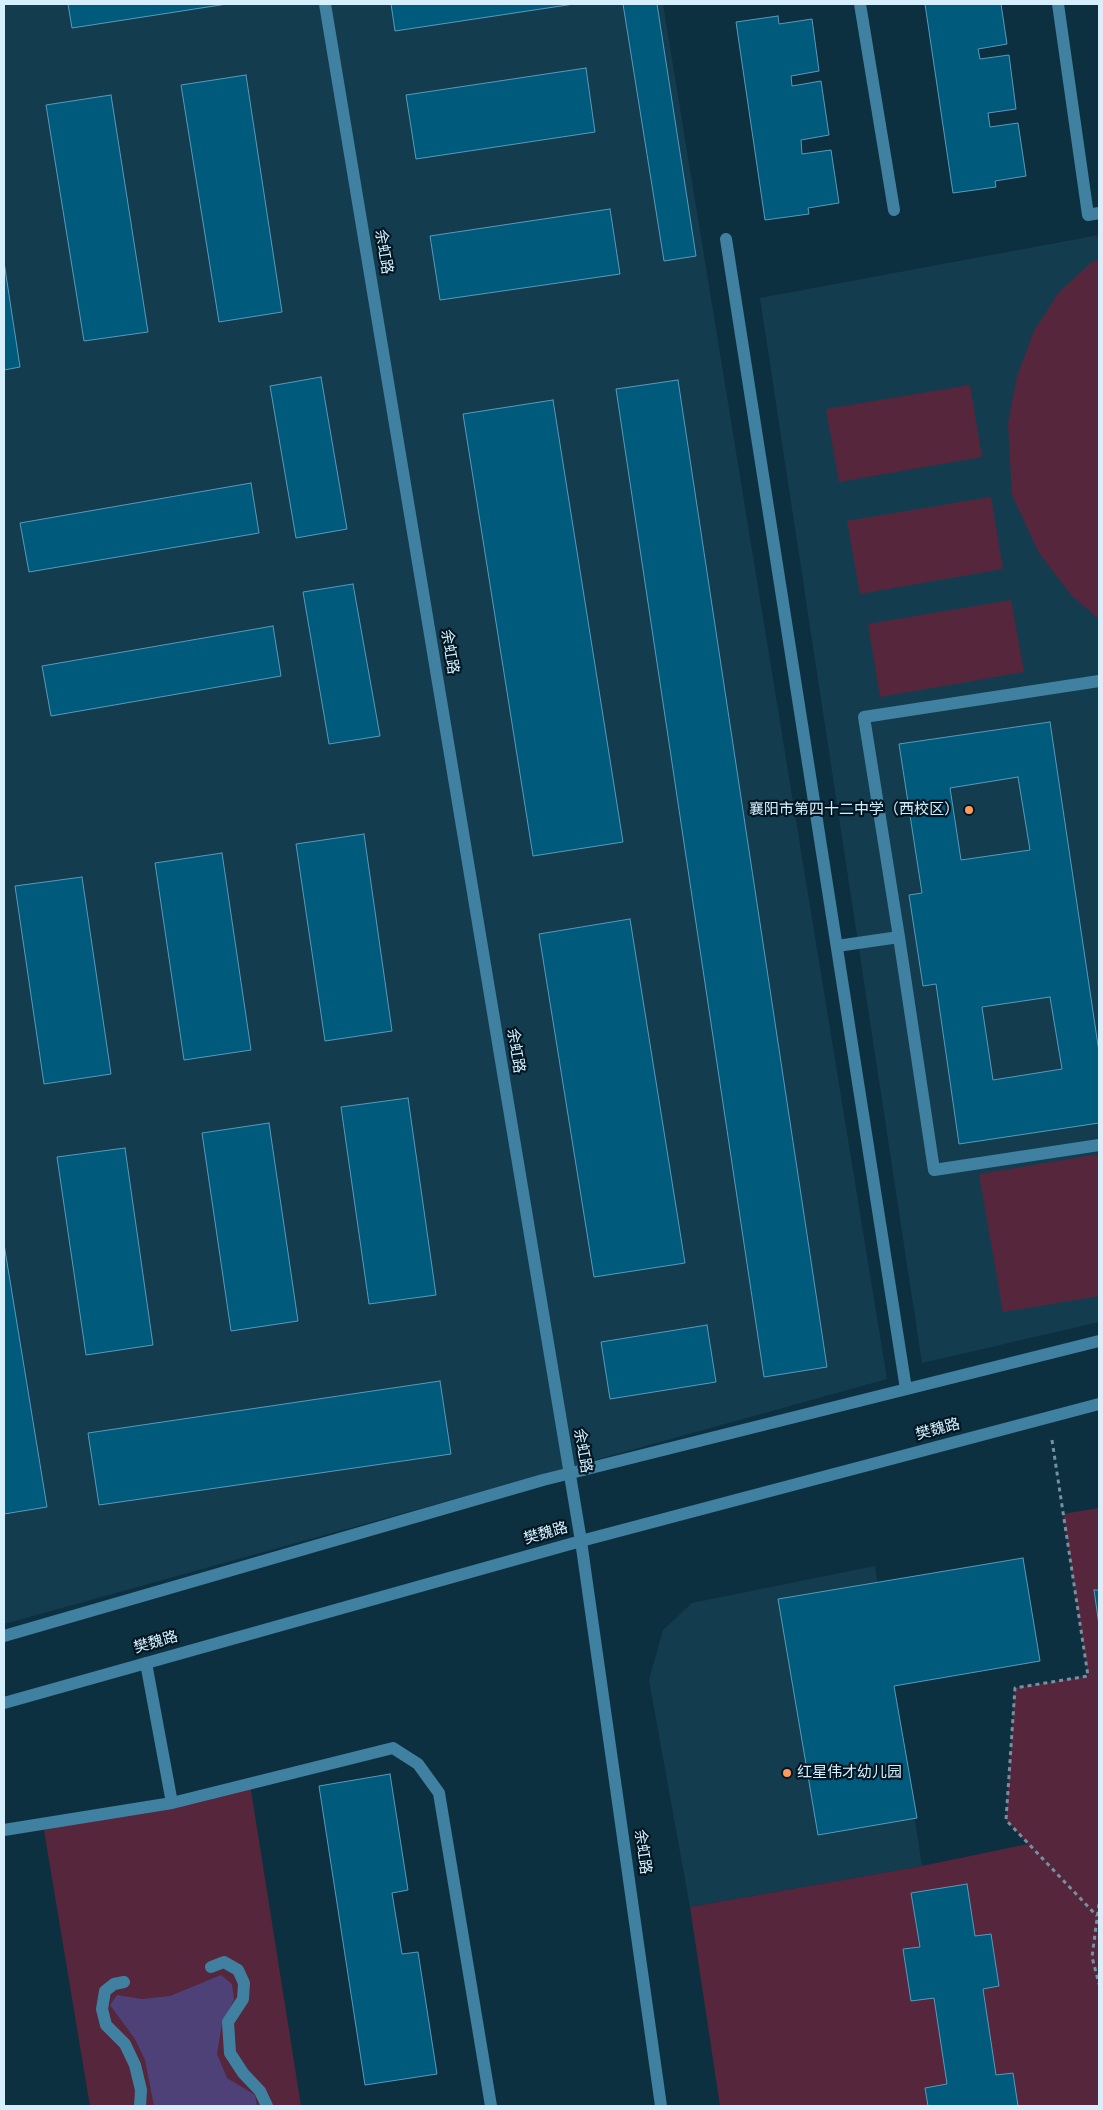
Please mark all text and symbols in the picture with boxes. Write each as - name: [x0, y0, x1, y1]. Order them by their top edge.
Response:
- street label: 余虹路: [371, 228, 395, 276]
- street label: 余虹路: [437, 628, 461, 676]
- place label: 襄阳市第四十二中学（西校区）: [749, 801, 959, 819]
- marker: 襄阳市第四十二中学（西校区）: [963, 804, 975, 816]
- street label: 余虹路: [503, 1027, 527, 1075]
- street label: 樊魏路: [914, 1415, 962, 1445]
- street label: 余虹路: [569, 1427, 595, 1475]
- street label: 樊魏路: [522, 1519, 570, 1549]
- street label: 樊魏路: [132, 1628, 180, 1658]
- place label: 红星伟才幼儿园: [797, 1764, 902, 1782]
- marker: 红星伟才幼儿园: [781, 1767, 793, 1779]
- street label: 余虹路: [630, 1828, 654, 1876]

